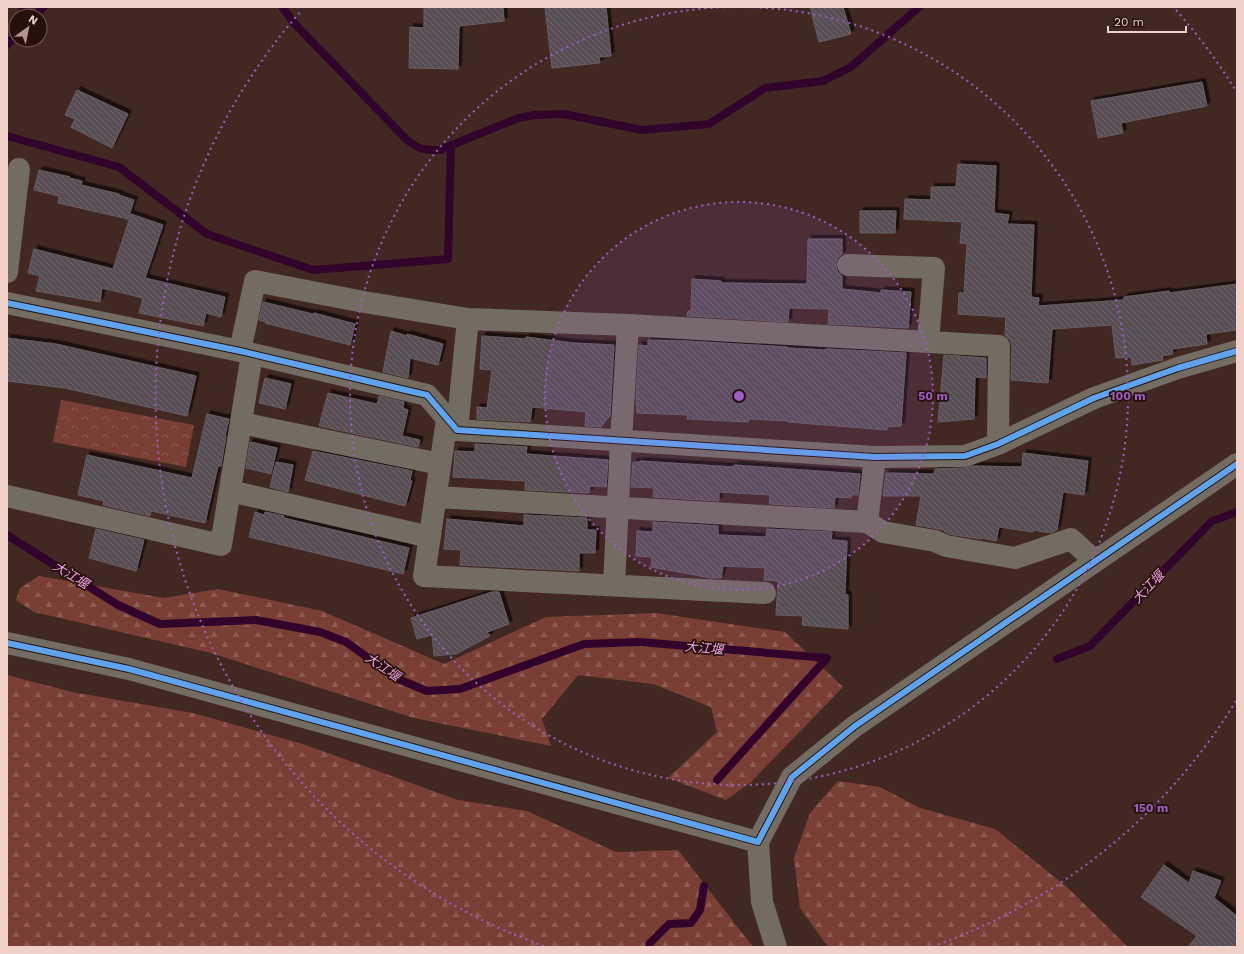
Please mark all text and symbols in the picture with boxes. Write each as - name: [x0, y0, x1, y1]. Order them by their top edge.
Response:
- north arrow: [8, 8, 48, 48]
- scale bar: [1108, 8, 1186, 34]
- text: N: [26, 12, 40, 28]
- text: 20 m: [1114, 15, 1144, 29]
- centre of rings: [732, 389, 746, 403]
- text: 50 m: [918, 389, 948, 403]
- text: 100 m: [1110, 389, 1146, 403]
- water label: 大江堰: [50, 558, 93, 593]
- water label: 大江堰: [1129, 566, 1168, 606]
- water label: 大江堰: [684, 639, 726, 657]
- water label: 大江堰: [363, 650, 405, 685]
- text: 150 m: [1134, 801, 1168, 815]

